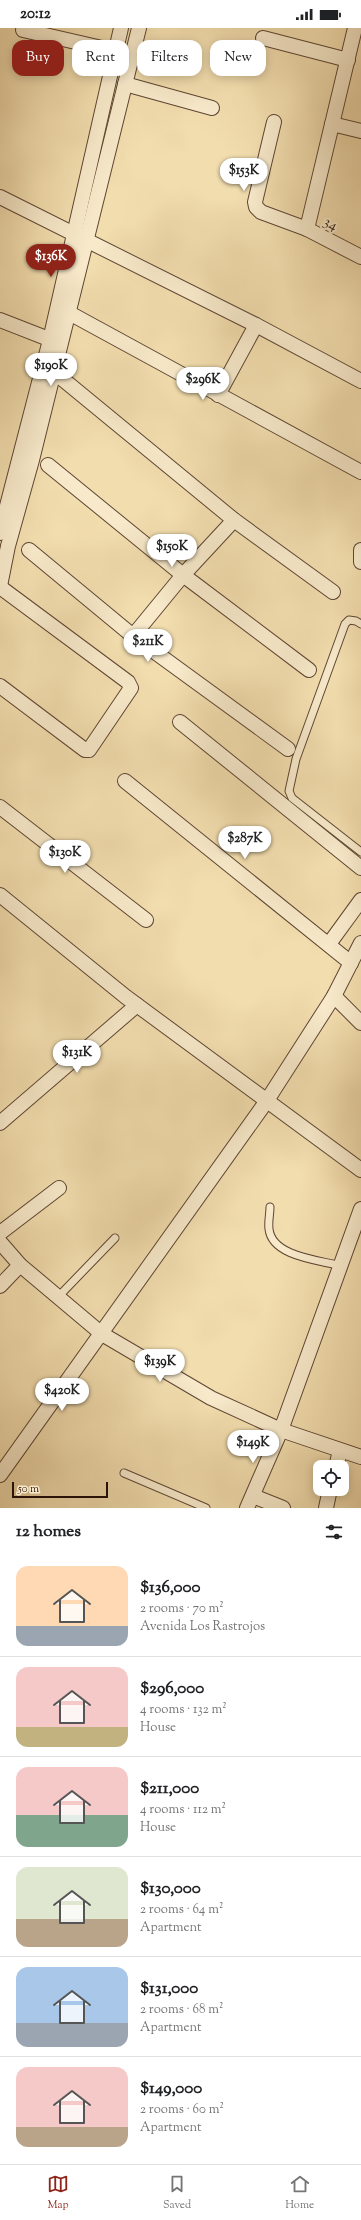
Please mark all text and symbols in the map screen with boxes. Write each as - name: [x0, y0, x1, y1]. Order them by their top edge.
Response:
- text: 20:12: [20, 4, 51, 25]
- chip: Buy: [12, 40, 64, 76]
- chip: Rent: [72, 40, 129, 76]
- chip: Filters: [137, 40, 202, 76]
- chip: New: [210, 40, 266, 76]
- pin: $153K: [216, 158, 272, 192]
- text: $153K: [229, 162, 259, 180]
- street label: 34: [319, 212, 342, 237]
- pin: $136K: [23, 244, 79, 278]
- text: $136K: [35, 248, 67, 266]
- pin: $190K: [23, 353, 79, 387]
- text: $190K: [34, 357, 68, 375]
- pin: $296K: [175, 367, 231, 401]
- text: $296K: [185, 371, 221, 389]
- pin: $150K: [144, 534, 200, 568]
- text: $150K: [156, 538, 188, 556]
- pin: $211K: [120, 629, 176, 663]
- text: $211K: [132, 633, 164, 651]
- pin: $287K: [217, 826, 273, 860]
- text: $287K: [227, 830, 263, 848]
- pin: $130K: [37, 840, 93, 874]
- text: $130K: [49, 844, 81, 862]
- pin: $131K: [49, 1040, 105, 1074]
- text: $131K: [62, 1044, 92, 1062]
- pin: $139K: [132, 1349, 188, 1383]
- text: $139K: [144, 1353, 176, 1371]
- pin: $420K: [34, 1378, 90, 1412]
- text: $420K: [44, 1382, 80, 1400]
- pin: $149K: [225, 1430, 281, 1464]
- text: $149K: [236, 1434, 270, 1452]
- map controls: [313, 1460, 349, 1496]
- button: locate: [313, 1460, 349, 1496]
- scale bar: [12, 1480, 108, 1499]
- text: 50 m: [18, 1481, 39, 1497]
- text: 12 homes: [16, 1520, 81, 1544]
- icon: filters: [323, 1521, 345, 1543]
- text: $136,000: [140, 1576, 200, 1600]
- icon: home: [48, 1582, 96, 1630]
- text: 2 rooms · 70 m²: [140, 1600, 224, 1618]
- text: Avenida Los Rastrojos: [140, 1618, 265, 1636]
- text: $296,000: [140, 1677, 204, 1701]
- icon: home: [48, 1683, 96, 1731]
- text: 4 rooms · 132 m²: [140, 1701, 227, 1719]
- text: House: [140, 1719, 176, 1737]
- text: $211,000: [140, 1777, 199, 1801]
- icon: home: [48, 1783, 96, 1831]
- text: 4 rooms · 112 m²: [140, 1801, 226, 1819]
- text: House: [140, 1819, 176, 1837]
- text: $130,000: [140, 1877, 201, 1901]
- icon: home: [48, 1883, 96, 1931]
- text: 2 rooms · 64 m²: [140, 1901, 223, 1919]
- text: Apartment: [140, 1919, 201, 1937]
- text: $131,000: [140, 1977, 198, 2001]
- icon: home: [48, 1983, 96, 2031]
- text: 2 rooms · 68 m²: [140, 2001, 224, 2019]
- text: Apartment: [140, 2019, 201, 2037]
- text: $149,000: [140, 2077, 202, 2101]
- icon: home: [48, 2083, 96, 2131]
- text: 2 rooms · 60 m²: [140, 2101, 224, 2119]
- text: Apartment: [140, 2119, 201, 2137]
- tab: Map: [47, 2173, 69, 2213]
- tab: Saved: [163, 2173, 191, 2213]
- tab: Home: [285, 2173, 314, 2213]

